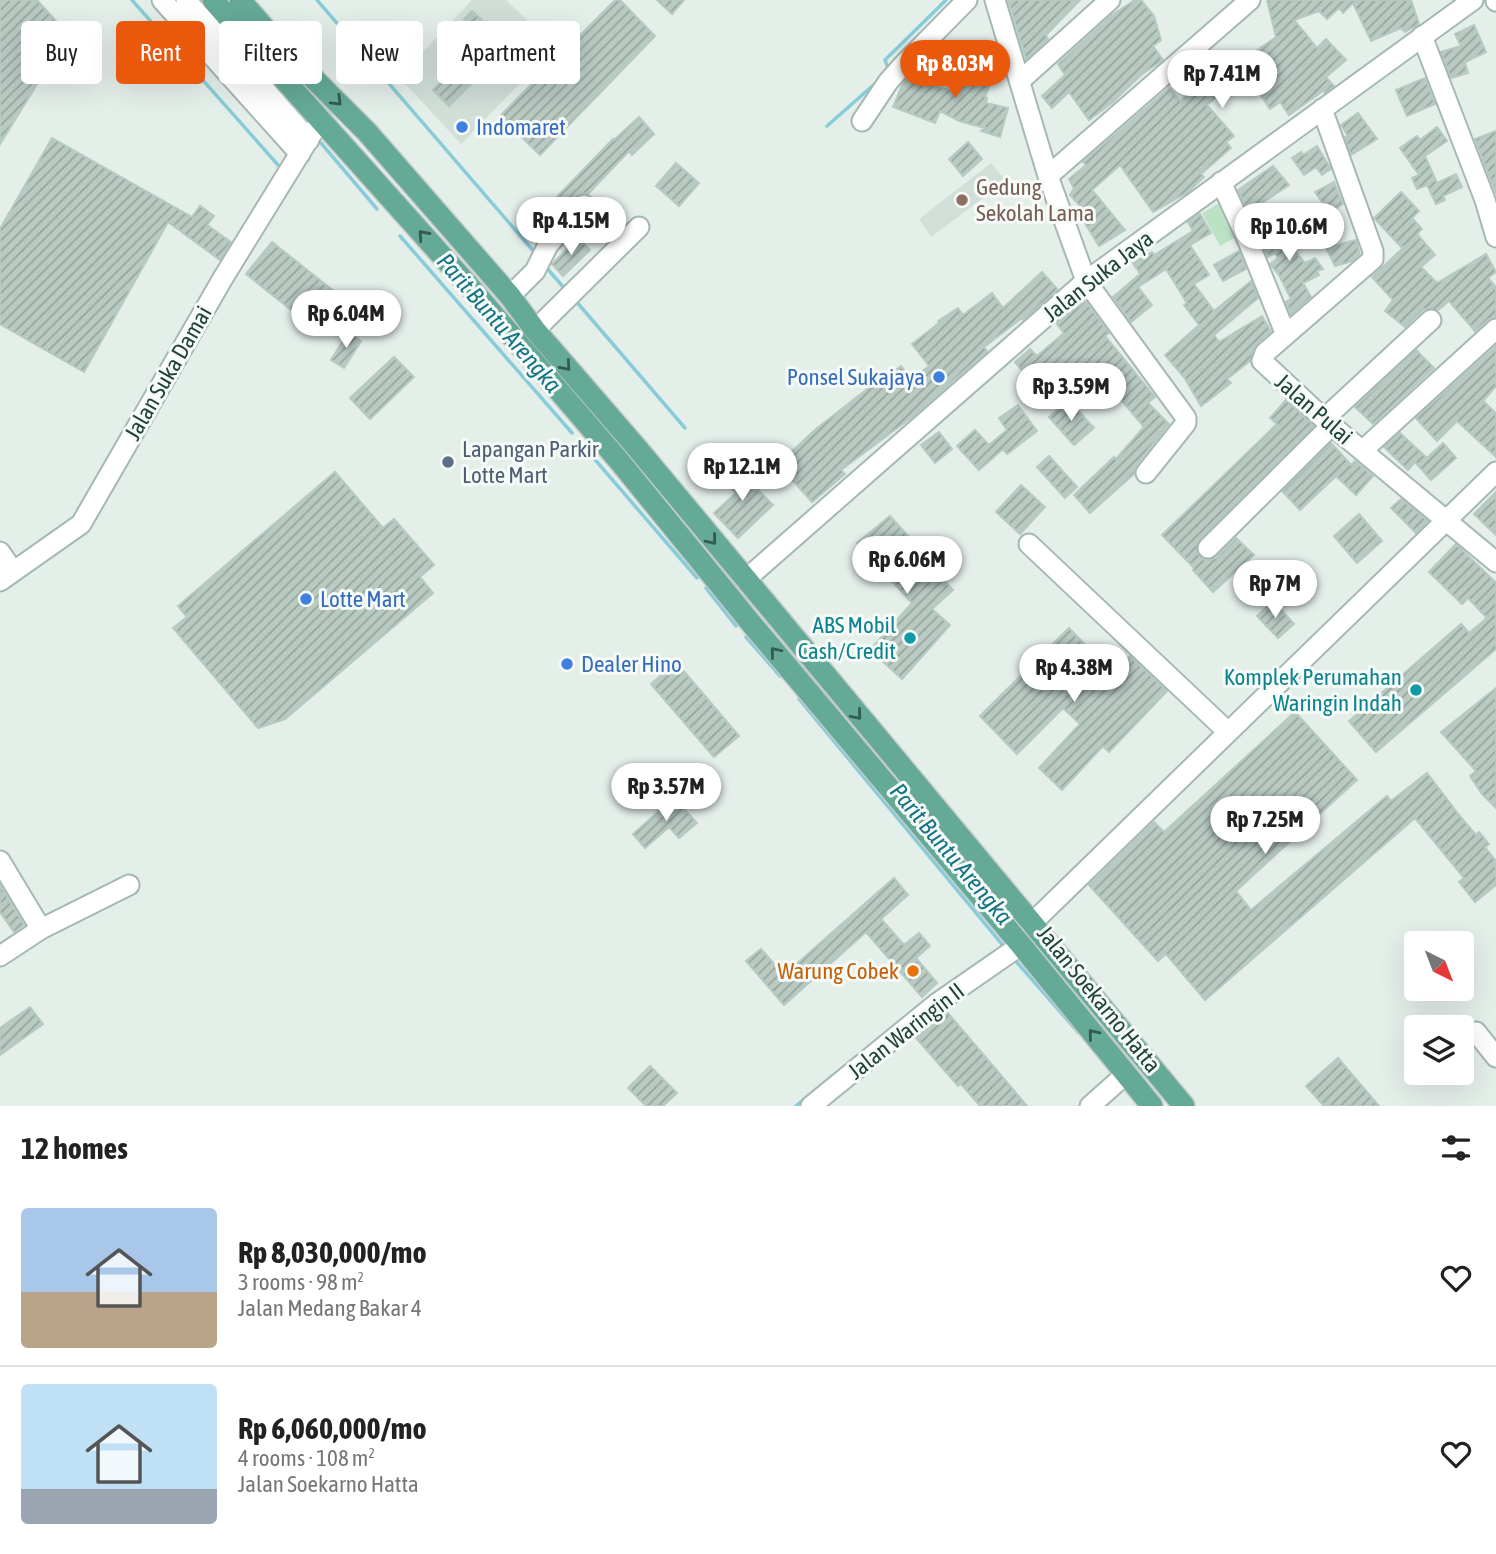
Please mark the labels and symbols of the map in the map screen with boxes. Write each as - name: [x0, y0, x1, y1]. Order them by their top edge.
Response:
- pin: Rp 8.03M: [883, 41, 1027, 100]
- pin: Rp 7.41M: [1150, 50, 1294, 110]
- one-way arrow: [328, 93, 341, 106]
- place label: Indomaret: [476, 114, 566, 140]
- marker: Indomaret: [454, 119, 470, 135]
- place label: Gedung Sekolah Lama: [976, 174, 1095, 226]
- marker: Gedung Sekolah Lama: [954, 192, 970, 208]
- pin: Rp 4.15M: [499, 198, 643, 257]
- pin: Rp 10.6M: [1217, 204, 1361, 263]
- street label: Jalan Suka Jaya: [1038, 225, 1158, 327]
- one-way arrow: [419, 230, 431, 243]
- water label: Parit Buntu Arengka: [432, 248, 567, 398]
- pin: Rp 6.04M: [274, 290, 418, 350]
- street label: Jalan Suka Damai: [119, 302, 217, 444]
- one-way arrow: [558, 357, 570, 370]
- place label: Ponsel Sukajaya: [787, 364, 925, 390]
- pin: Rp 3.59M: [999, 364, 1143, 423]
- street label: Jalan Pulai: [1270, 368, 1358, 450]
- marker: Ponsel Sukajaya: [931, 369, 947, 385]
- place label: Lapangan Parkir Lotte Mart: [462, 436, 600, 488]
- pin: Rp 12.1M: [670, 444, 814, 503]
- marker: Lapangan Parkir Lotte Mart: [440, 454, 456, 470]
- one-way arrow: [704, 531, 716, 544]
- pin: Rp 6.06M: [835, 536, 979, 596]
- pin: Rp 7M: [1226, 560, 1324, 620]
- place label: Lotte Mart: [320, 586, 406, 612]
- marker: Lotte Mart: [298, 591, 314, 607]
- place label: ABS Mobil Cash/Credit: [798, 612, 896, 664]
- marker: ABS Mobil Cash/Credit: [902, 630, 918, 646]
- pin: Rp 4.38M: [1002, 644, 1146, 704]
- one-way arrow: [771, 648, 783, 661]
- place label: Dealer Hino: [581, 651, 682, 677]
- marker: Dealer Hino: [559, 656, 575, 672]
- place label: Komplek Perumahan Waringin Indah: [1224, 664, 1402, 716]
- marker: Komplek Perumahan Waringin Indah: [1408, 682, 1424, 698]
- one-way arrow: [849, 707, 861, 720]
- pin: Rp 3.57M: [594, 764, 738, 823]
- water label: Parit Buntu Arengka: [885, 778, 1018, 929]
- pin: Rp 7.25M: [1193, 796, 1337, 856]
- street label: Jalan Soekarno Hatta: [1032, 921, 1166, 1077]
- north arrow: [1404, 931, 1474, 1001]
- place label: Warung Cobek: [778, 958, 899, 984]
- marker: Warung Cobek: [905, 963, 921, 979]
- street label: Jalan Waringin II: [843, 978, 969, 1084]
- one-way arrow: [1089, 1030, 1102, 1042]

